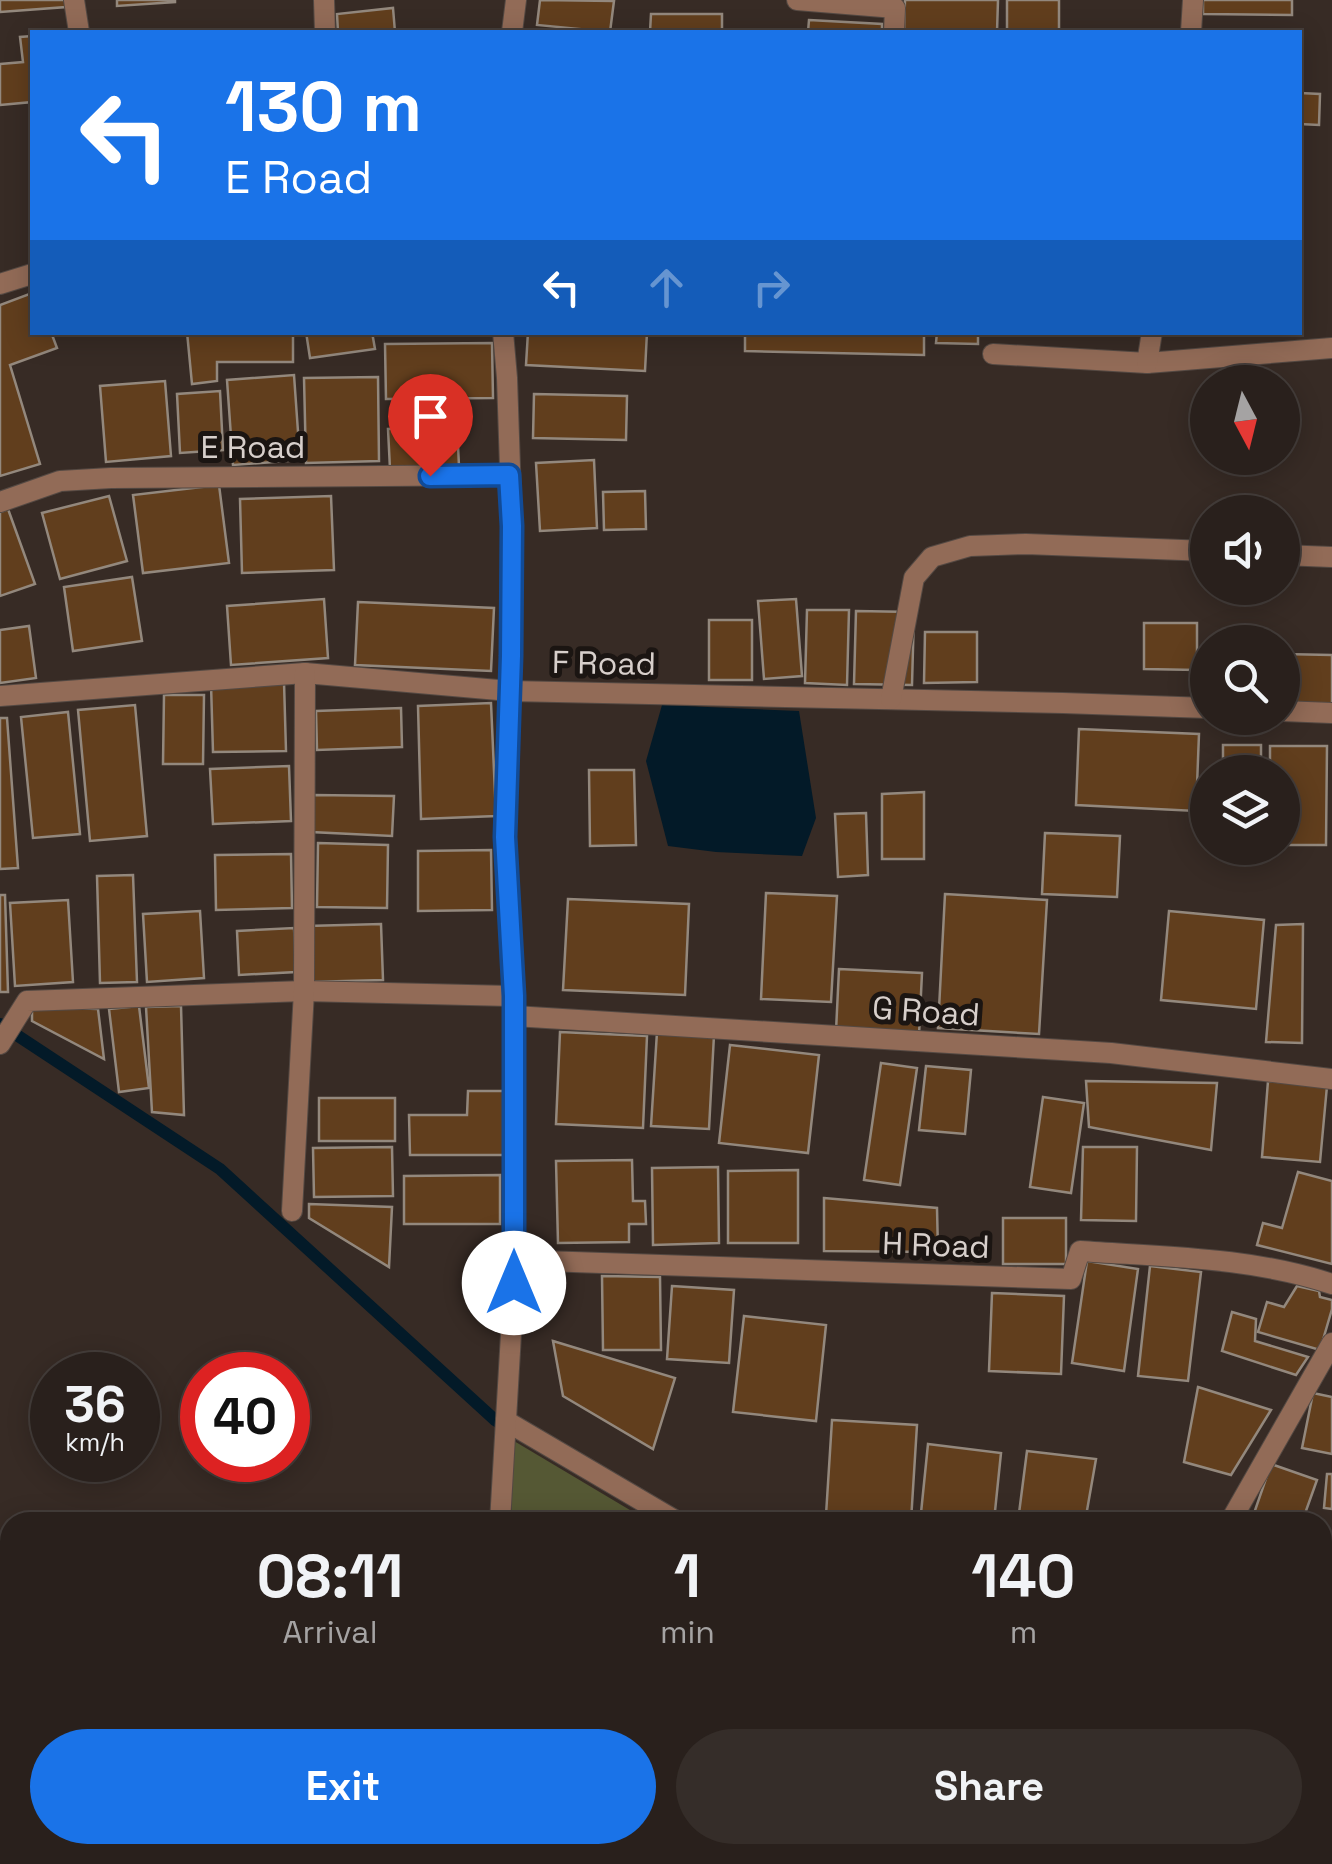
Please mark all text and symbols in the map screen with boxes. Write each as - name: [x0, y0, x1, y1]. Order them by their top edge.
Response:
- text: 130 m: [225, 62, 422, 151]
- icon: left: [60, 70, 190, 200]
- text: E Road: [225, 149, 372, 206]
- icon: left: [534, 260, 589, 315]
- icon: ahead: [639, 260, 694, 315]
- icon: right: [744, 260, 799, 315]
- north arrow: [1190, 365, 1300, 475]
- map controls: [1190, 365, 1300, 865]
- pin: [388, 374, 473, 477]
- icon: arrive: [403, 389, 458, 444]
- street label: E Road: [201, 427, 305, 467]
- button: sound: [1190, 495, 1300, 605]
- button: search: [1190, 625, 1300, 735]
- street label: F Road: [552, 642, 656, 684]
- button: layers: [1190, 755, 1300, 865]
- street label: G Road: [871, 987, 981, 1035]
- street label: H Road: [881, 1223, 991, 1267]
- position arrow: [462, 1231, 566, 1335]
- speed limit sign: 40: [180, 1352, 310, 1482]
- text: 36: [64, 1373, 126, 1437]
- text: km/h: [65, 1426, 125, 1458]
- text: 08:11: [256, 1538, 403, 1615]
- text: 1: [674, 1538, 701, 1615]
- text: 140: [971, 1538, 1076, 1615]
- text: Arrival: [282, 1612, 378, 1652]
- text: min: [660, 1612, 715, 1652]
- text: m: [1010, 1612, 1037, 1652]
- button: Exit: [30, 1729, 656, 1844]
- button: Share: [676, 1729, 1302, 1844]

